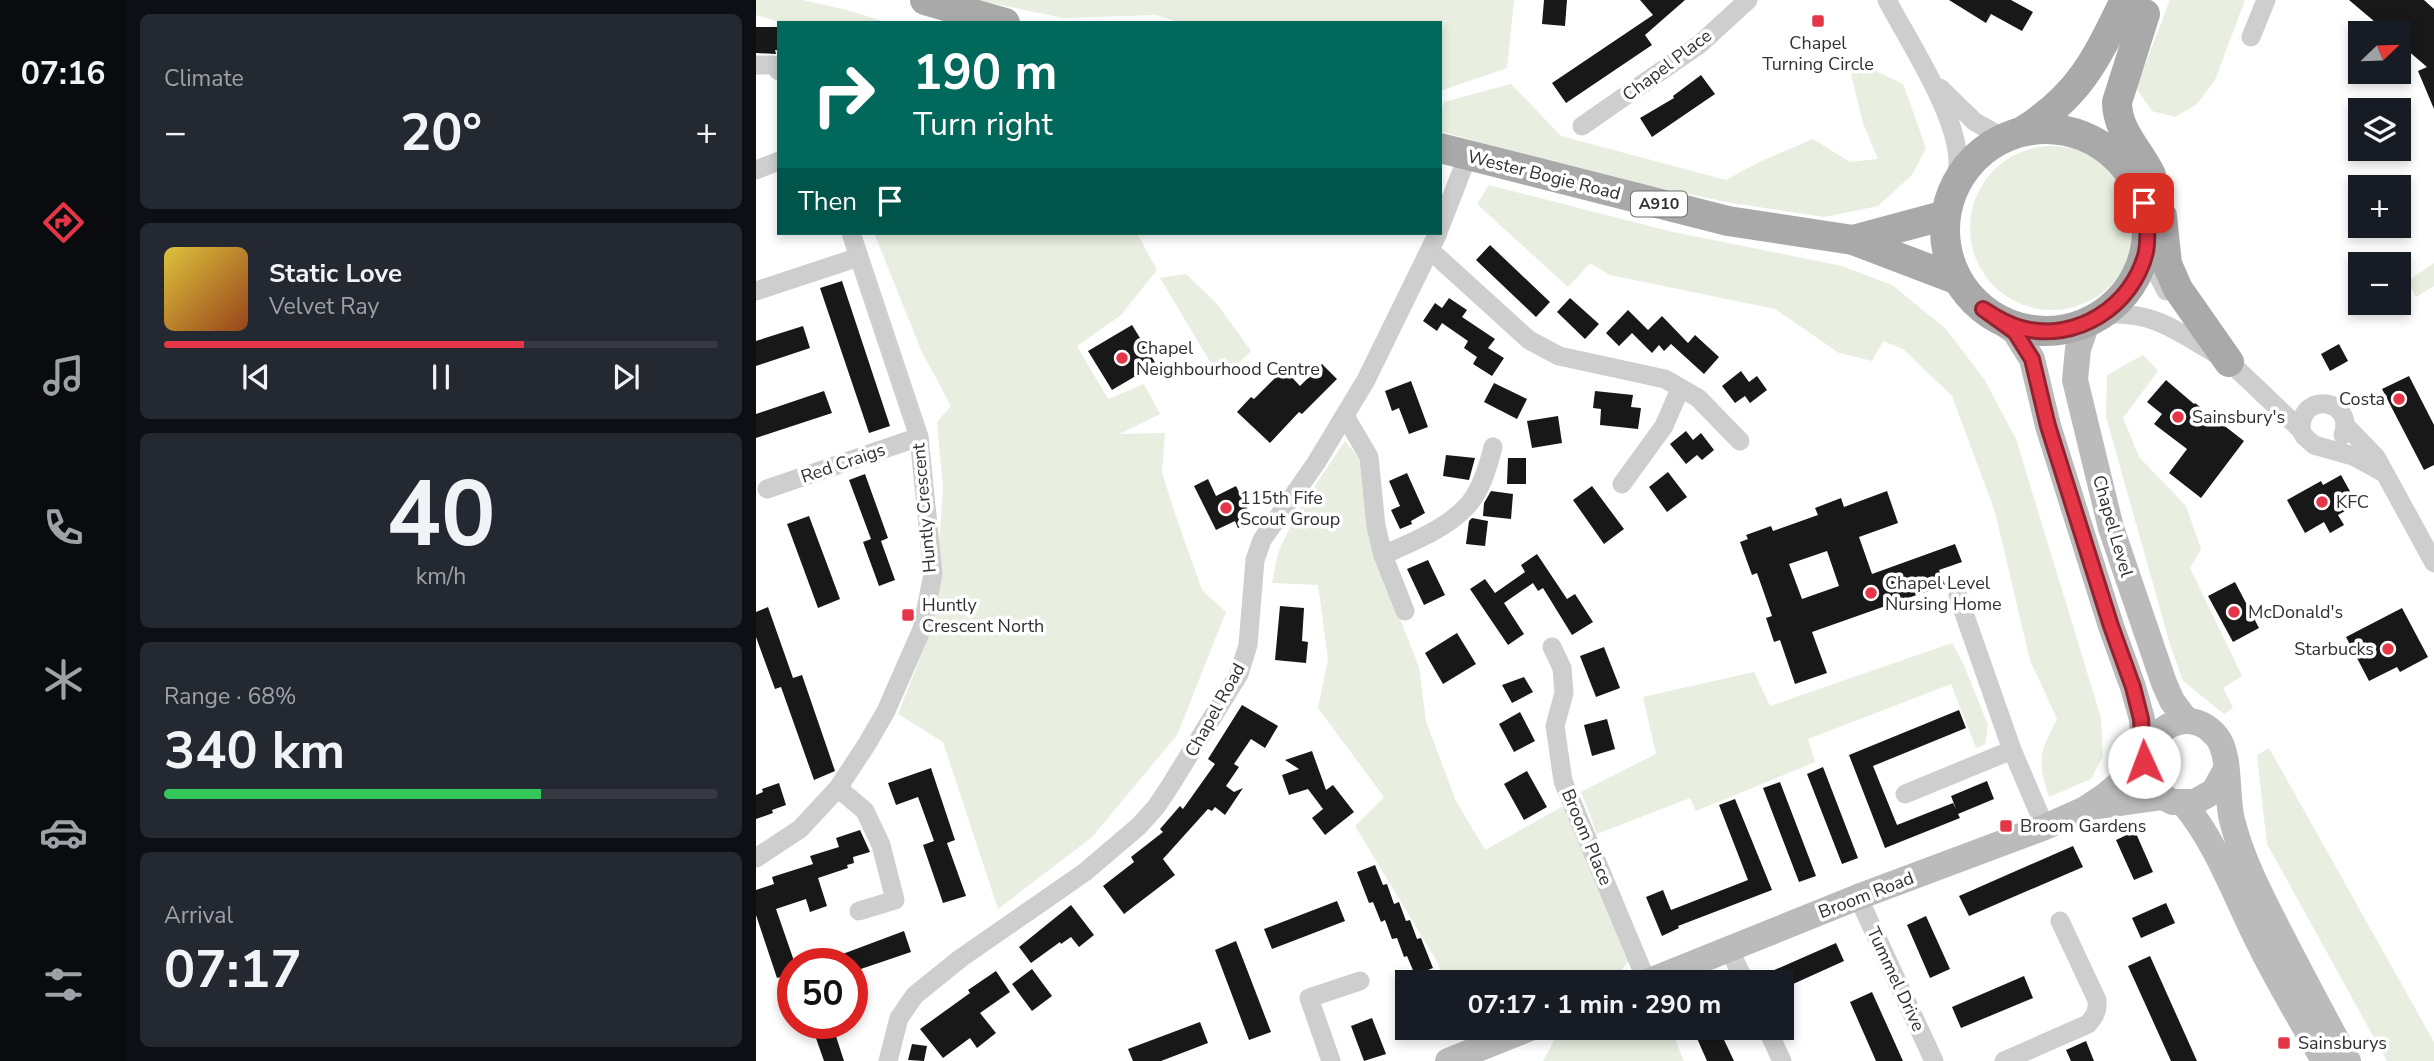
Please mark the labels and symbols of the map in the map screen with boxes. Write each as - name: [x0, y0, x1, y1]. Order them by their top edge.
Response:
- marker: Chapel Turning Circle: [1810, 13, 1826, 29]
- north arrow: [2348, 21, 2412, 84]
- street label: Chapel Place: [1617, 24, 1717, 106]
- place label: Chapel Turning Circle: [1762, 31, 1874, 76]
- street label: Wester Bogie Road: [1465, 144, 1623, 206]
- pin: [2114, 173, 2174, 233]
- road number: A910: [1631, 192, 1687, 216]
- place label: Chapel Neighbourhood Centre: [1136, 336, 1320, 381]
- marker: Chapel Neighbourhood Centre: [1114, 350, 1130, 366]
- place label: Costa: [2339, 387, 2385, 411]
- marker: Costa: [2391, 391, 2407, 407]
- place label: Sainsbury's: [2192, 405, 2285, 429]
- marker: Sainsbury's: [2170, 409, 2186, 425]
- street label: Red Craigs: [798, 437, 888, 489]
- street label: Huntly Crescent: [906, 441, 942, 574]
- street label: Chapel Level: [2087, 472, 2139, 580]
- place label: 115th Fife Scout Group: [1240, 486, 1340, 531]
- place label: KFC: [2336, 490, 2369, 514]
- marker: KFC: [2314, 494, 2330, 510]
- marker: 115th Fife Scout Group: [1218, 500, 1234, 516]
- place label: Chapel Level Nursing Home: [1885, 571, 2002, 616]
- marker: Chapel Level Nursing Home: [1863, 585, 1879, 601]
- place label: Huntly Crescent North: [922, 593, 1044, 638]
- place label: McDonald's: [2248, 600, 2343, 624]
- marker: McDonald's: [2226, 604, 2242, 620]
- marker: Huntly Crescent North: [900, 607, 916, 623]
- place label: Starbucks: [2294, 637, 2374, 661]
- marker: Starbucks: [2380, 641, 2396, 657]
- street label: Chapel Road: [1179, 659, 1251, 761]
- position arrow: [2107, 725, 2181, 799]
- street label: Broom Place: [1556, 785, 1618, 889]
- place label: Broom Gardens: [2020, 814, 2146, 838]
- marker: Broom Gardens: [1998, 818, 2014, 834]
- street label: Broom Road: [1815, 866, 1917, 924]
- street label: Tummel Drive: [1861, 923, 1931, 1035]
- speed limit sign: 50: [777, 948, 868, 1039]
- place label: Sainsburys: [2298, 1031, 2387, 1055]
- marker: Sainsburys: [2276, 1035, 2292, 1051]

